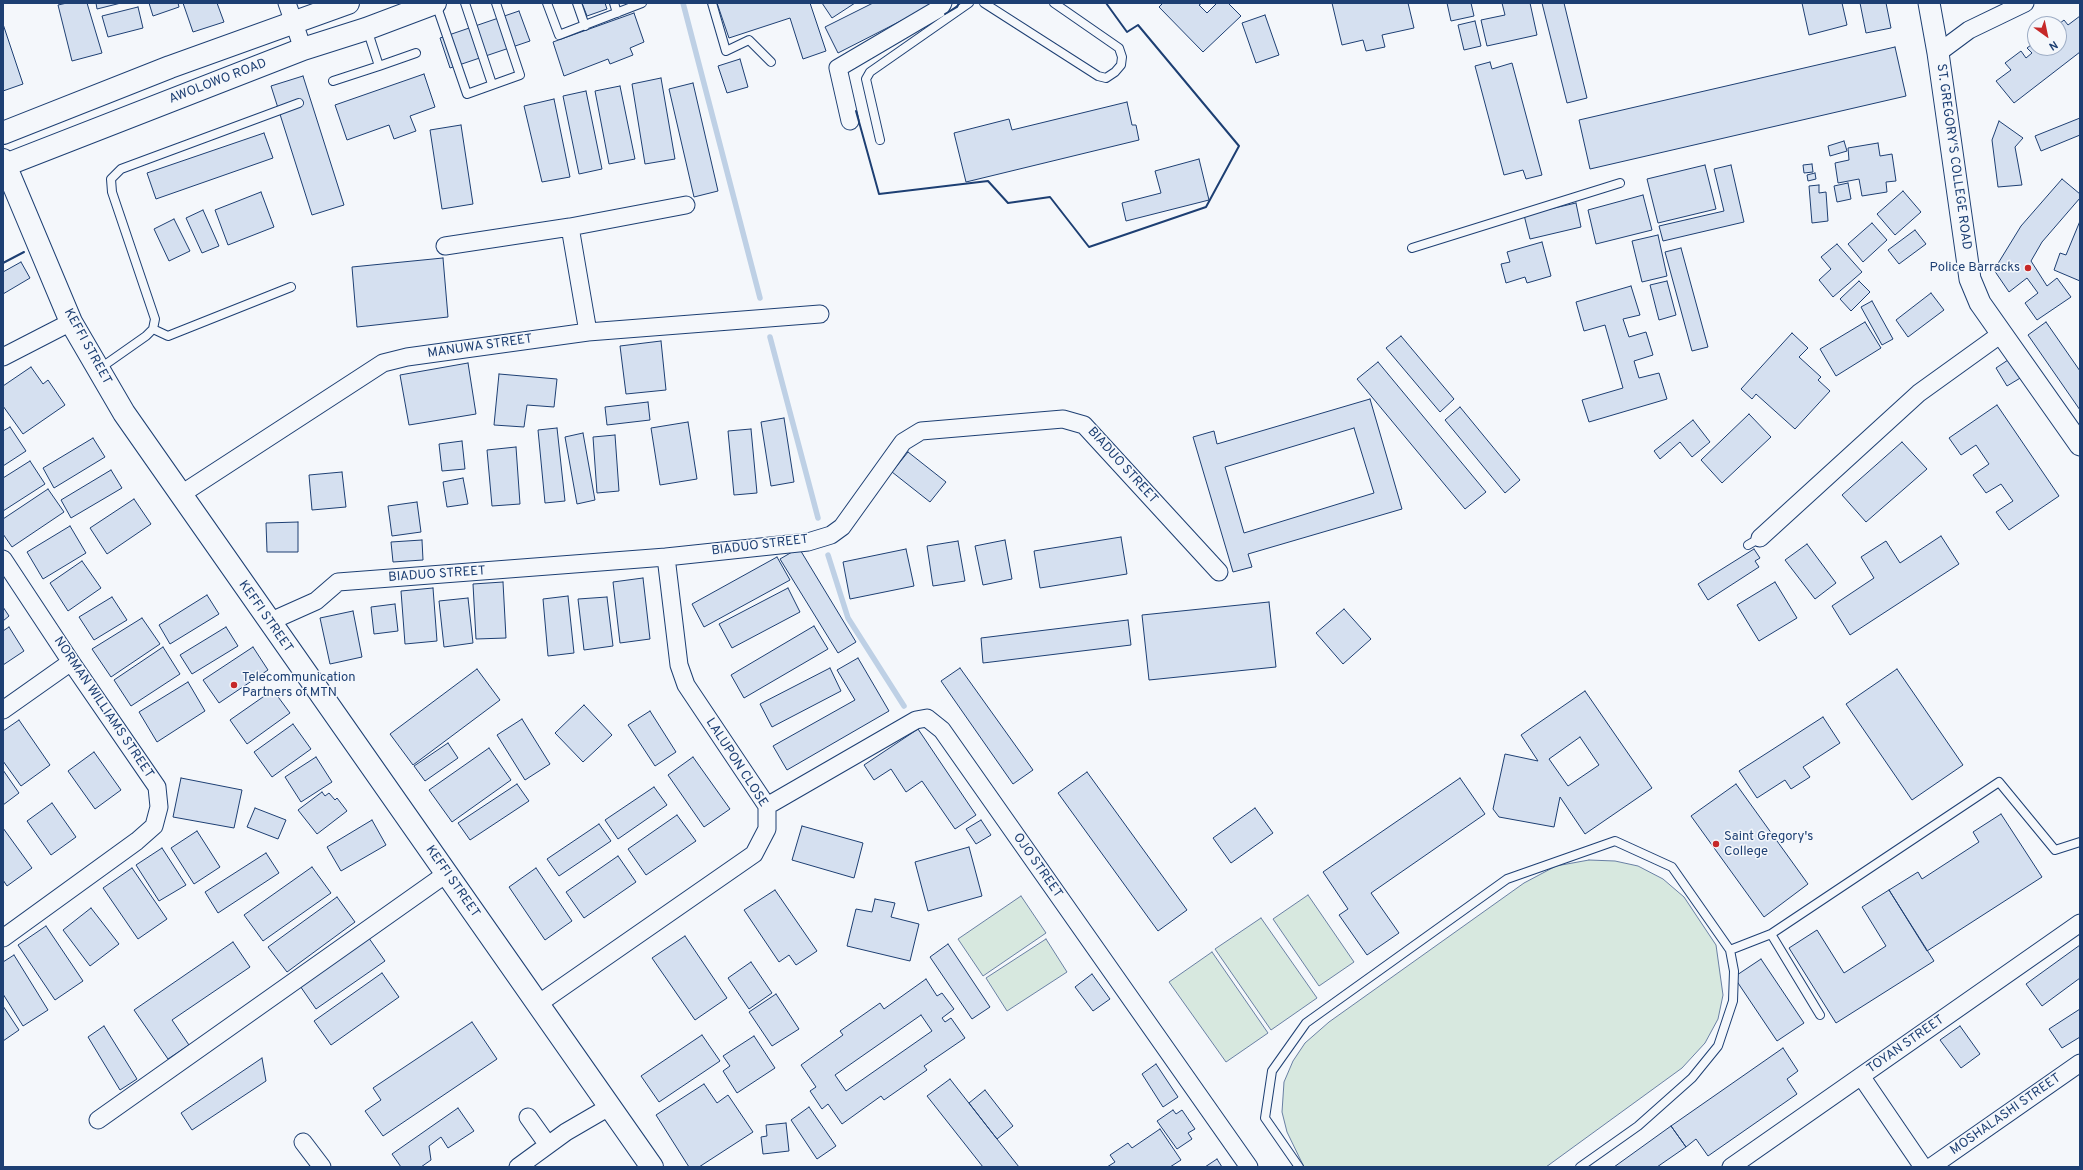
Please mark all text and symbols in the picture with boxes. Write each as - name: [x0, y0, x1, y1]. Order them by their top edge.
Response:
- north arrow: [2027, 16, 2067, 56]
- text: N: [2046, 37, 2060, 53]
- street label: AWOLOWO ROAD: [167, 56, 269, 108]
- street label: ST. GREGORY'S COLLEGE ROAD: [1932, 63, 1974, 251]
- place label: Police Barracks: [1929, 260, 2020, 276]
- marker: Police Barracks: [2023, 263, 2033, 273]
- street label: KEFFI STREET: [60, 306, 114, 388]
- street label: MANUWA STREET: [426, 332, 534, 362]
- street label: BIADUO STREET: [1084, 425, 1160, 507]
- street label: BIADUO STREET: [711, 532, 809, 560]
- street label: BIADUO STREET: [388, 564, 486, 586]
- street label: KEFFI STREET: [234, 578, 296, 656]
- street label: NORMAN WILLIAMS STREET: [50, 634, 156, 782]
- place label: Telecommunication Partners of MTN: [242, 670, 356, 701]
- marker: Telecommunication Partners of MTN: [229, 680, 239, 690]
- street label: LALUPON CLOSE: [702, 716, 770, 810]
- place label: Saint Gregory's College: [1724, 829, 1813, 860]
- street label: OJO STREET: [1009, 831, 1065, 901]
- marker: Saint Gregory's College: [1711, 839, 1721, 849]
- street label: KEFFI STREET: [421, 843, 483, 921]
- street label: TOYAN STREET: [1864, 1013, 1948, 1077]
- street label: MOSHALASHI STREET: [1948, 1071, 2064, 1159]

